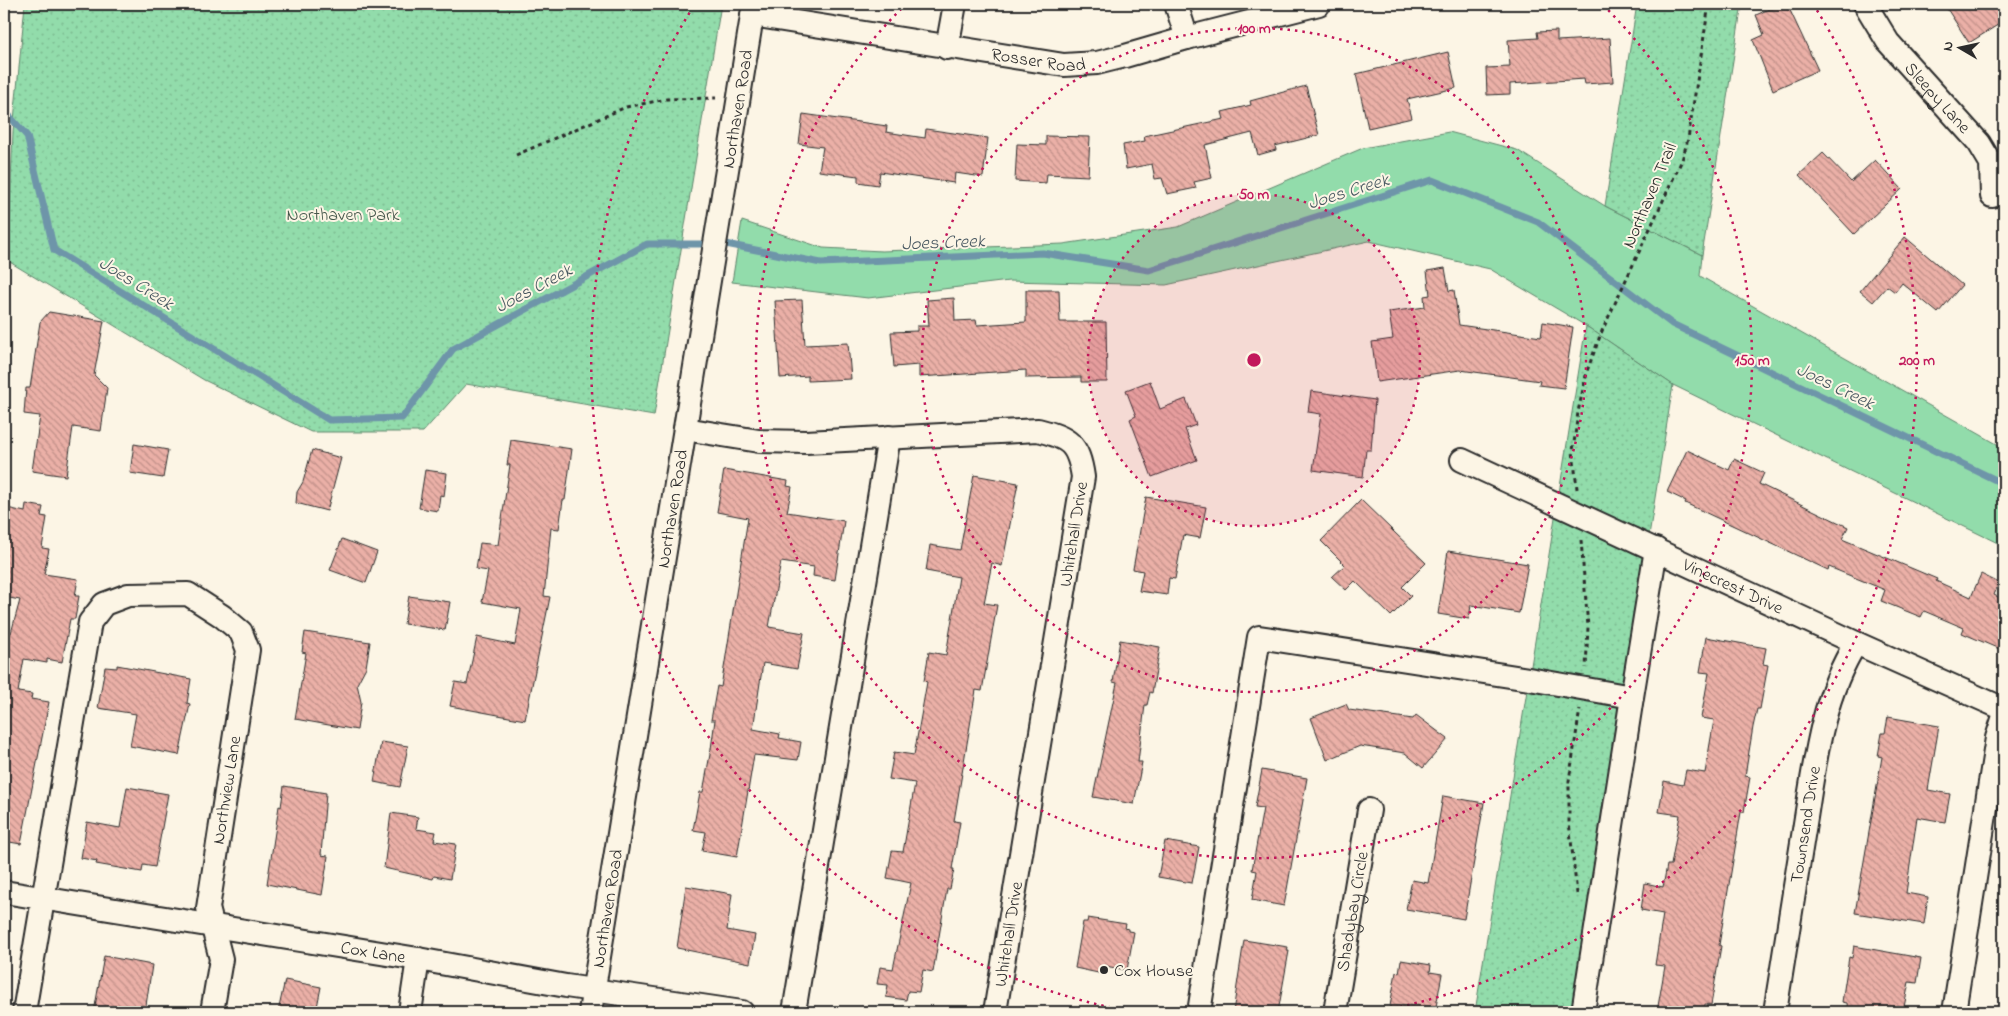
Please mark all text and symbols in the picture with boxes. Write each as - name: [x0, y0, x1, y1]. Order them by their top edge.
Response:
- text: 100 m: [1237, 18, 1271, 40]
- north arrow: [1936, 22, 1986, 72]
- text: N: [1938, 40, 1960, 53]
- street label: Rosser Road: [989, 43, 1086, 80]
- street label: Northaven Road: [716, 48, 761, 170]
- street label: Sleepy Lane: [1897, 57, 1976, 141]
- street label: Northaven Trail: [1617, 139, 1685, 253]
- water label: Joes Creek: [1305, 167, 1393, 218]
- text: 50 m: [1239, 184, 1270, 206]
- park label: Northaven Park: [287, 203, 400, 229]
- water label: Joes Creek: [901, 229, 986, 258]
- water label: Joes Creek: [93, 250, 179, 318]
- water label: Joes Creek: [491, 257, 578, 321]
- text: 150 m: [1734, 350, 1770, 372]
- text: 200 m: [1898, 350, 1935, 372]
- centre of rings: [1245, 351, 1263, 369]
- water label: Joes Creek: [1791, 357, 1879, 418]
- street label: Northaven Road: [651, 448, 696, 570]
- street label: Whitehall Drive: [1054, 479, 1096, 589]
- street label: Vinecrest Drive: [1677, 553, 1788, 623]
- street label: Northview Lane: [207, 733, 250, 846]
- street label: Townsend Drive: [1785, 763, 1829, 885]
- street label: Northaven Road: [586, 848, 631, 970]
- street label: Shadybay Circle: [1331, 849, 1377, 974]
- street label: Whitehall Drive: [989, 879, 1031, 989]
- street label: Cox Lane: [339, 936, 408, 972]
- place label: Cox House: [1114, 959, 1194, 985]
- marker: Cox House: [1098, 964, 1110, 976]

